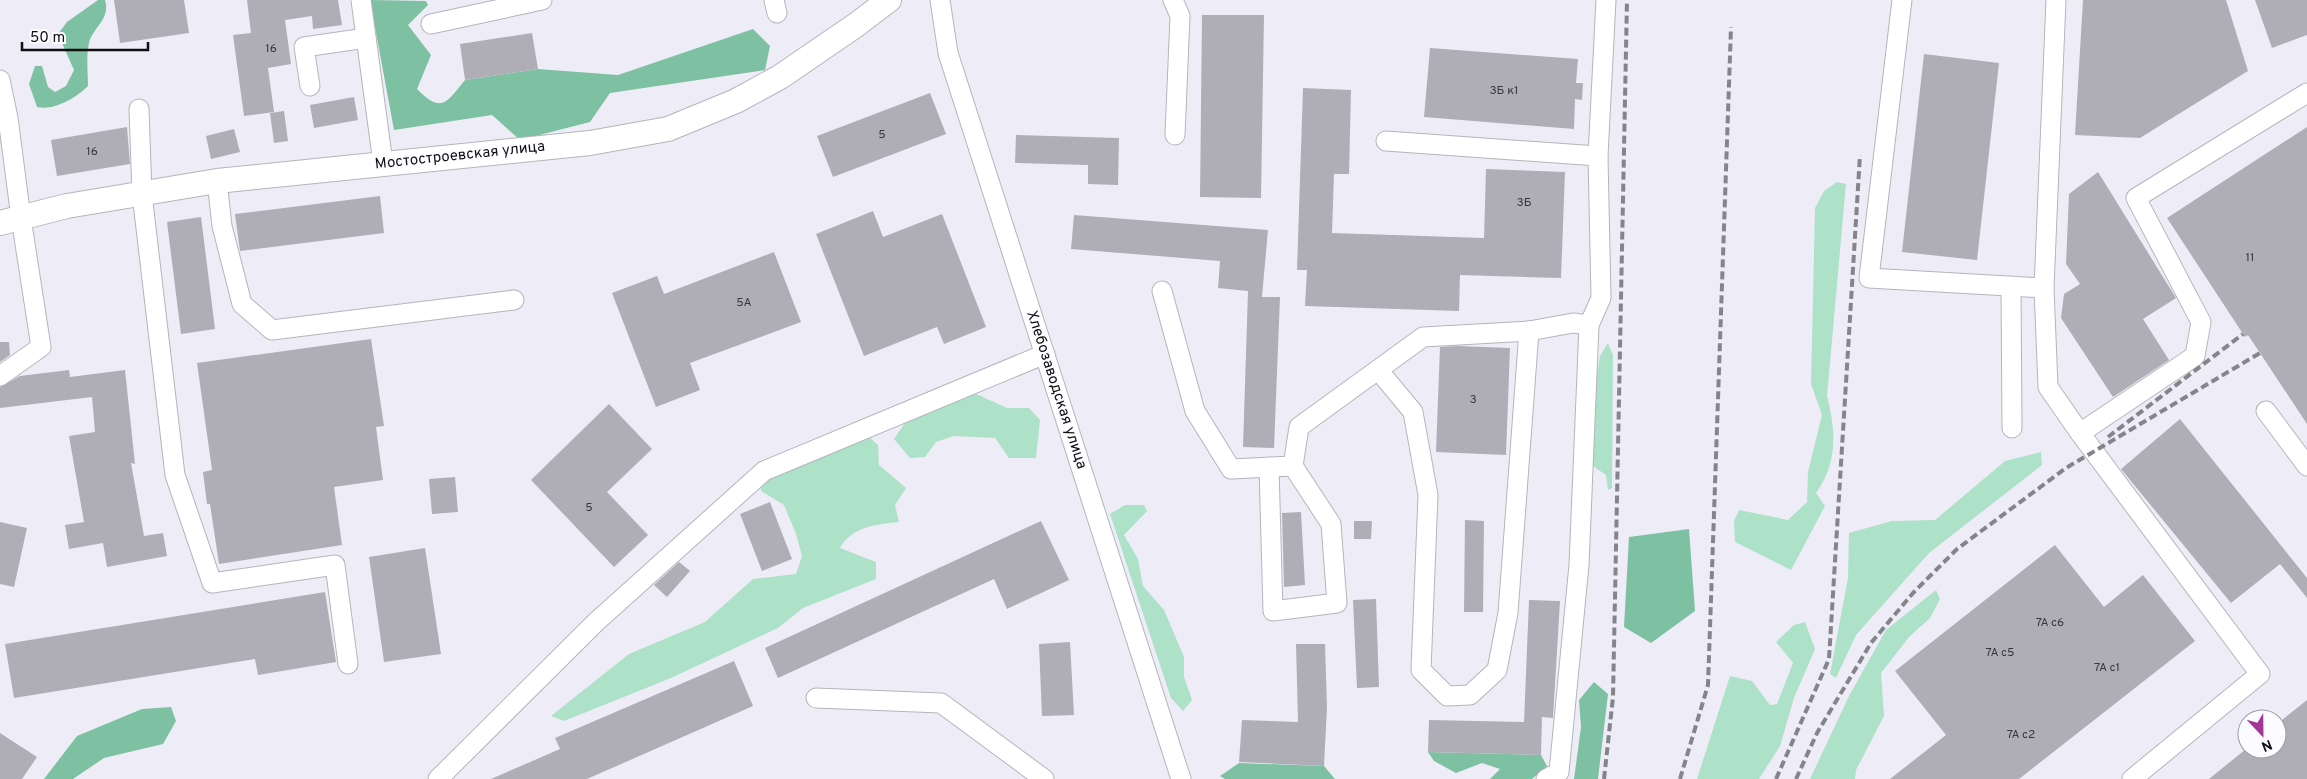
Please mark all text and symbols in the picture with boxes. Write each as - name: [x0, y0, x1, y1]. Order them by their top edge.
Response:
- scale bar: [22, 20, 149, 52]
- text: 50 m: [30, 29, 65, 48]
- house number: 16: [265, 41, 277, 57]
- house number: 3Б к1: [1489, 83, 1519, 99]
- house number: 5: [878, 127, 886, 143]
- street label: Мостостроевская улица: [374, 138, 546, 174]
- house number: 16: [86, 144, 98, 160]
- house number: 3Б: [1516, 195, 1532, 211]
- house number: 11: [2246, 250, 2254, 266]
- house number: 5А: [736, 295, 752, 311]
- street label: Хлебозаводская улица: [1021, 308, 1091, 472]
- house number: 3: [1469, 392, 1477, 408]
- house number: 5: [585, 500, 593, 516]
- house number: 7А с6: [2036, 615, 2064, 631]
- house number: 7А с5: [1986, 645, 2014, 661]
- house number: 7А с1: [2094, 660, 2120, 676]
- north arrow: [2237, 709, 2287, 759]
- house number: 7А с2: [2007, 727, 2035, 743]
- text: N: [2258, 735, 2274, 754]

